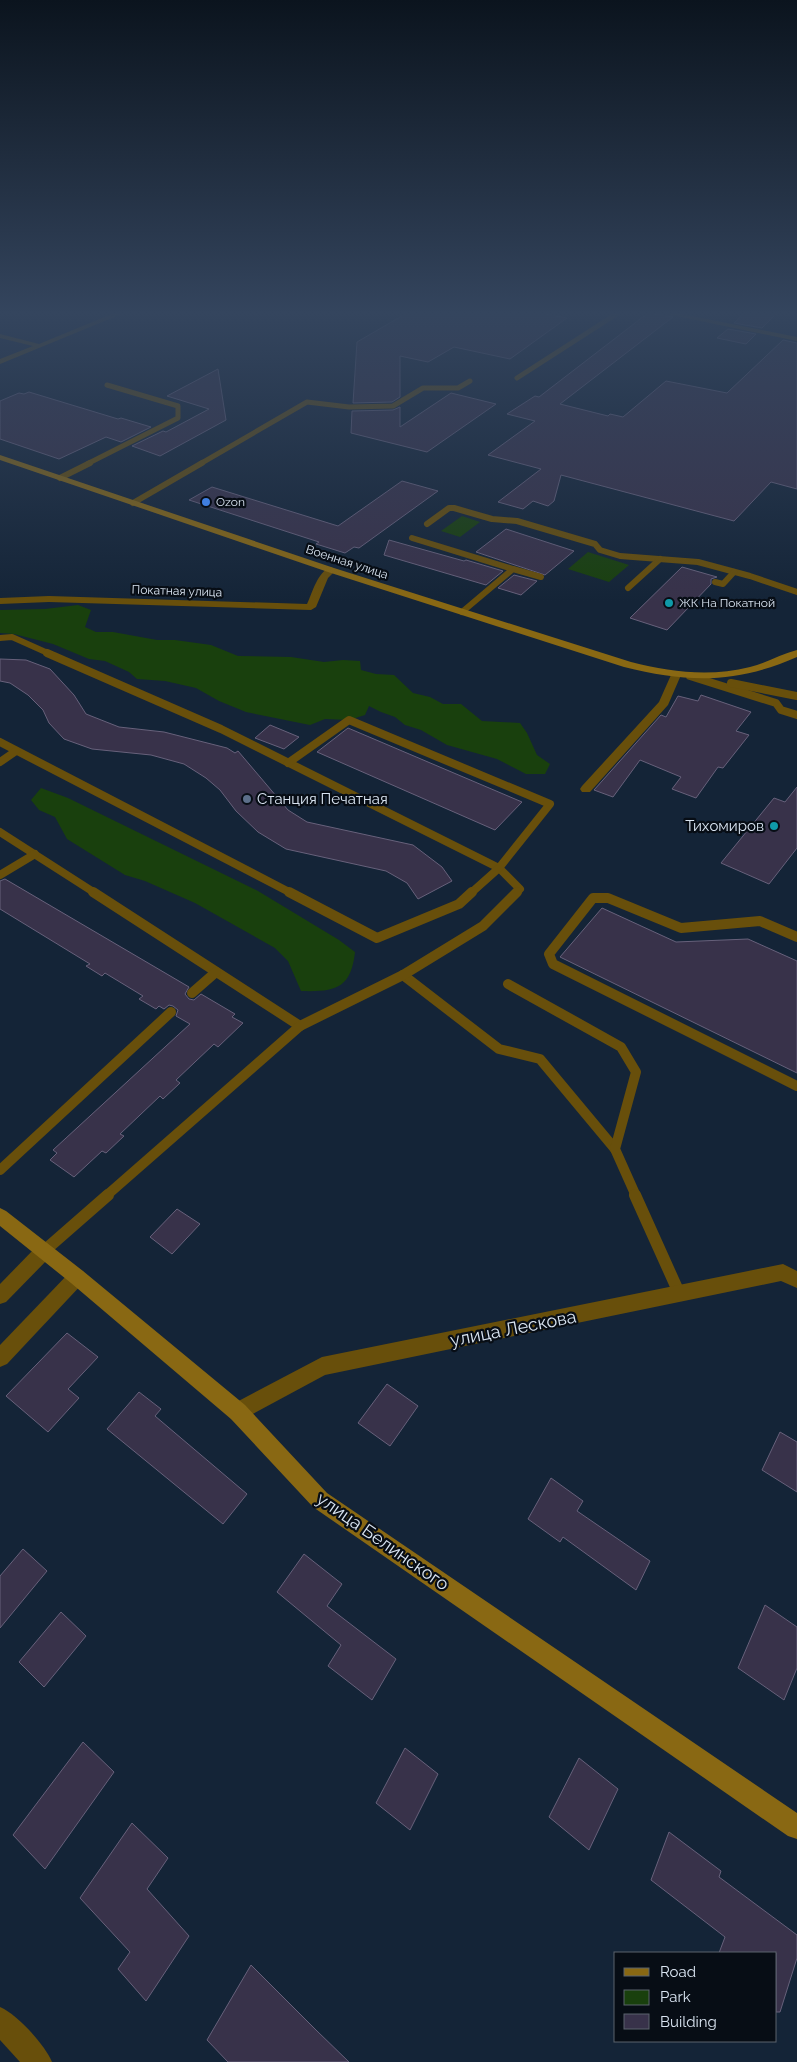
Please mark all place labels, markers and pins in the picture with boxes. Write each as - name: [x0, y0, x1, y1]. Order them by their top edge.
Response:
- place label: Ozon: [216, 495, 245, 509]
- marker: Ozon: [200, 496, 212, 508]
- place label: ЖК На Покатной: [679, 596, 775, 610]
- marker: ЖК На Покатной: [663, 597, 675, 609]
- place label: Станция Печатная: [257, 790, 388, 808]
- marker: Станция Печатная: [241, 793, 253, 805]
- place label: Тихомиров: [685, 817, 764, 835]
- marker: Тихомиров: [768, 820, 780, 832]

